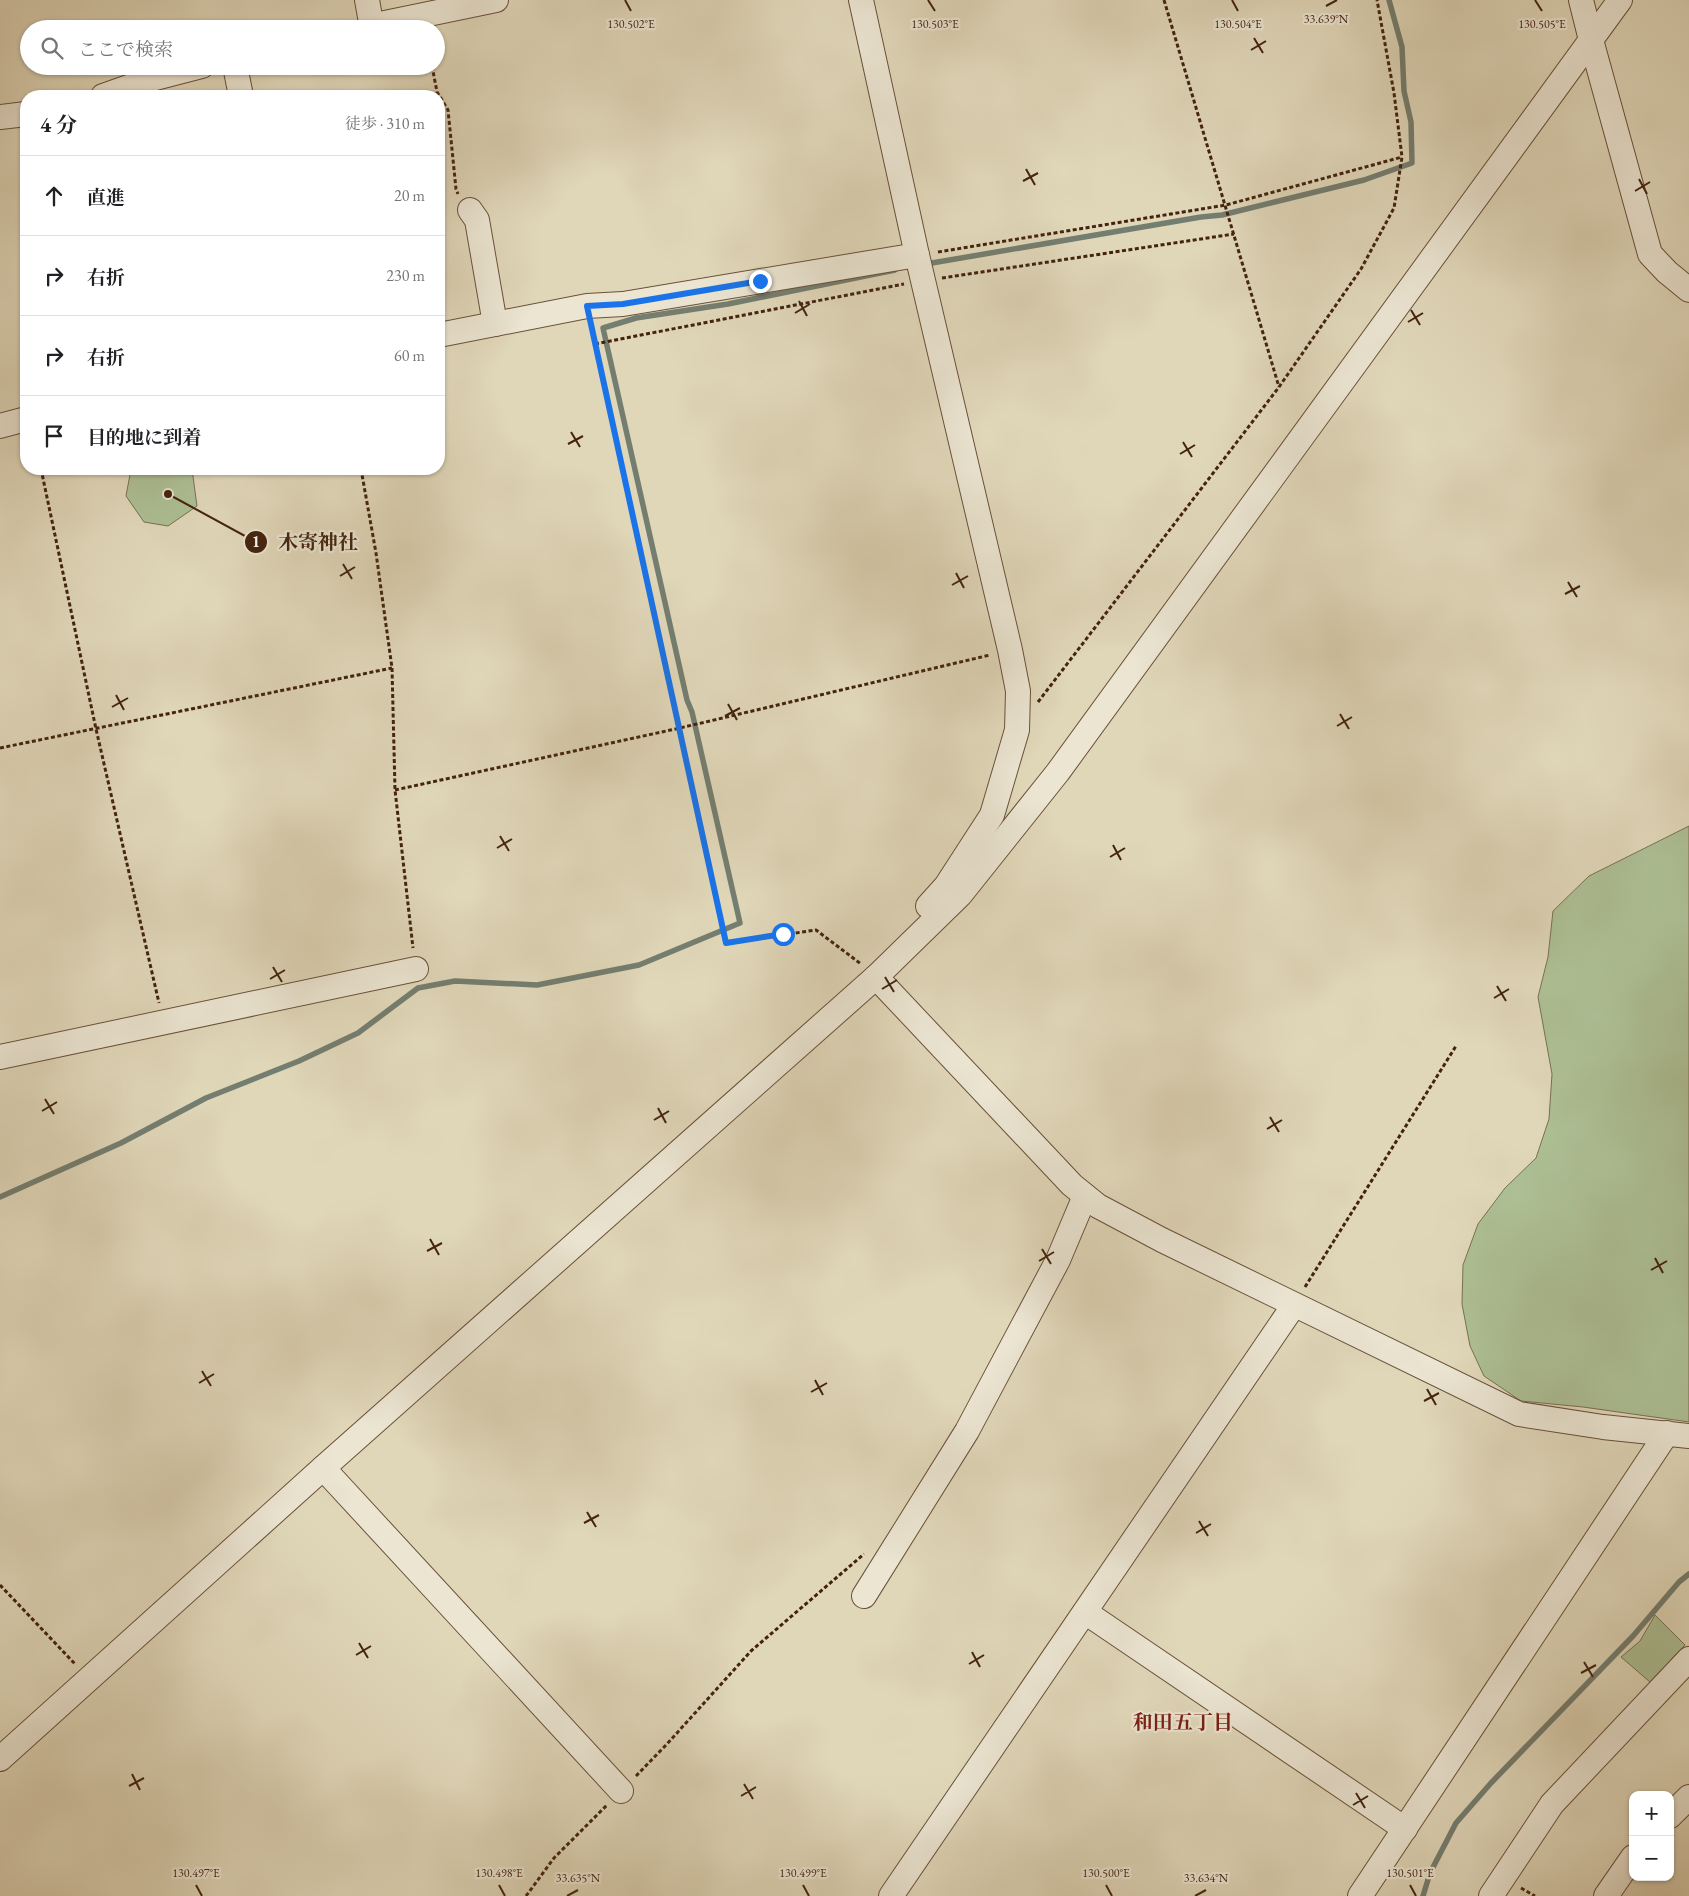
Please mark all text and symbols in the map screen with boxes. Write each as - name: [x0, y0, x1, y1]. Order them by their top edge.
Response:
- text: 33.639°N: [1304, 11, 1349, 27]
- text: 130.502°E: [607, 16, 655, 32]
- text: 130.503°E: [911, 16, 959, 32]
- text: 130.504°E: [1214, 16, 1262, 32]
- text: 130.505°E: [1518, 16, 1566, 32]
- search box: [20, 20, 445, 75]
- icon: search: [38, 34, 66, 62]
- text: ここで検索: [78, 37, 173, 62]
- text: 4 分: [40, 111, 77, 138]
- text: 徒歩 · 310 m: [345, 113, 425, 134]
- icon: ahead: [40, 182, 68, 210]
- text: 直進: [87, 185, 125, 210]
- text: 20 m: [394, 185, 425, 206]
- icon: right: [40, 262, 68, 290]
- text: 右折: [87, 265, 125, 290]
- text: 230 m: [386, 265, 425, 286]
- route end: [749, 270, 772, 293]
- icon: right: [40, 342, 68, 370]
- text: 右折: [87, 345, 125, 370]
- text: 60 m: [394, 345, 425, 366]
- icon: arrive: [40, 422, 68, 450]
- text: 目的地に到着: [87, 425, 201, 450]
- callout: 木寄神社: [243, 524, 368, 559]
- text: 木寄神社: [278, 529, 358, 555]
- text: 1: [252, 532, 260, 551]
- route start: [772, 923, 795, 946]
- district label: 和田五丁目: [1133, 1709, 1233, 1735]
- map controls: [1629, 1791, 1674, 1881]
- button: +: [1629, 1791, 1674, 1836]
- button: −: [1629, 1836, 1674, 1881]
- text: 130.497°E: [172, 1865, 220, 1881]
- text: 130.498°E: [475, 1865, 523, 1881]
- text: 130.499°E: [779, 1865, 827, 1881]
- text: 130.500°E: [1082, 1865, 1130, 1881]
- text: 130.501°E: [1386, 1865, 1434, 1881]
- text: 33.635°N: [556, 1870, 601, 1886]
- text: 33.634°N: [1184, 1870, 1229, 1886]

